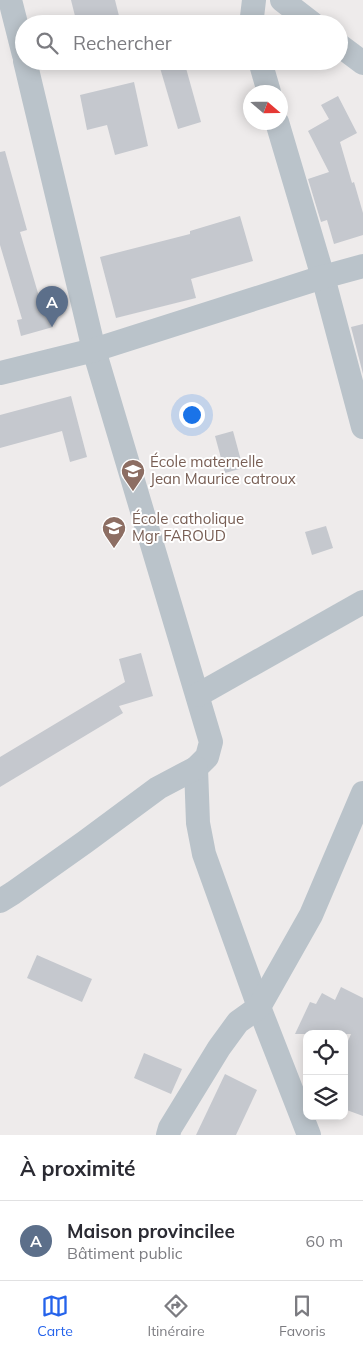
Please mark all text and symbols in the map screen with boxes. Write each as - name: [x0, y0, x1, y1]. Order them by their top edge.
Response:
- search box: [15, 15, 348, 70]
- icon: search: [33, 29, 61, 57]
- text: Rechercher: [73, 31, 172, 55]
- north arrow: [243, 85, 288, 130]
- pin: A: [36, 286, 68, 327]
- your location: [179, 402, 205, 428]
- place label: École maternelle Jean Maurice catroux: [150, 452, 296, 488]
- school or university icon: École maternelle Jean Maurice catroux: [120, 458, 146, 492]
- place label: École catholique Mgr FAROUD: [132, 509, 244, 545]
- school or university icon: École catholique Mgr FAROUD: [101, 515, 127, 549]
- map controls: [303, 1030, 348, 1120]
- button: locate: [303, 1030, 348, 1075]
- button: layers: [303, 1075, 348, 1120]
- text: À proximité: [20, 1155, 136, 1181]
- text: Maison provincilee: [67, 1219, 235, 1243]
- text: A: [30, 1231, 42, 1251]
- text: 60 m: [306, 1231, 343, 1251]
- text: Bâtiment public: [67, 1243, 183, 1263]
- tab: Carte: [37, 1292, 73, 1340]
- tab: Itinéraire: [148, 1292, 205, 1340]
- tab: Favoris: [279, 1292, 326, 1340]

